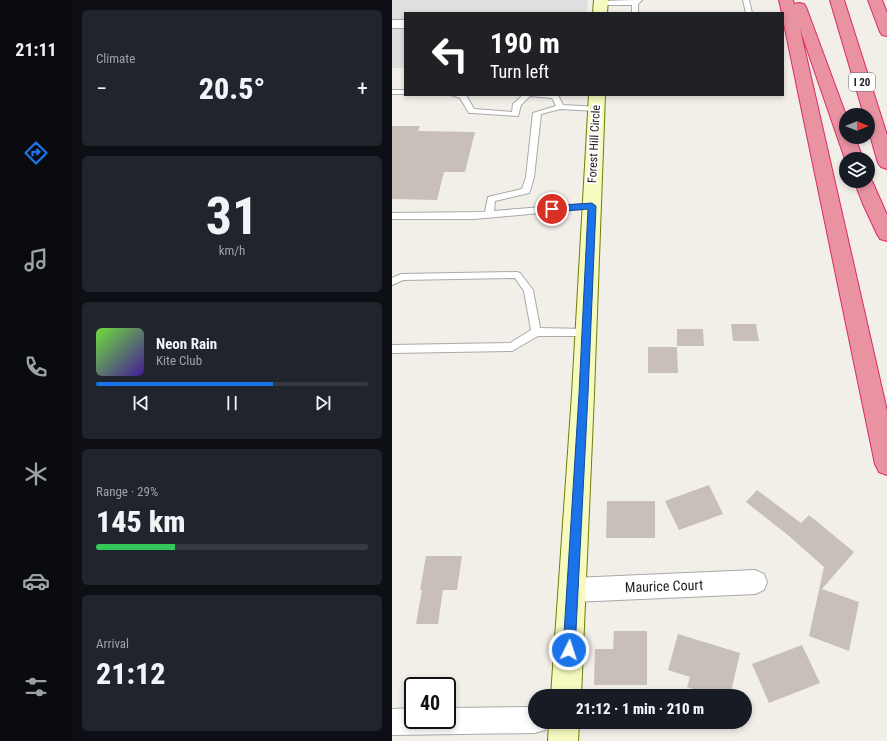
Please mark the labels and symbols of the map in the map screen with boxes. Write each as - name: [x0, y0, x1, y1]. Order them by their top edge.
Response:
- road number: I 20: [849, 73, 875, 91]
- street label: Forest Hill Circle: [585, 104, 603, 183]
- north arrow: [839, 108, 875, 144]
- pin: [535, 192, 569, 226]
- street label: Maurice Court: [625, 577, 703, 595]
- position arrow: [548, 629, 590, 671]
- speed limit sign: 40: [404, 677, 456, 729]

